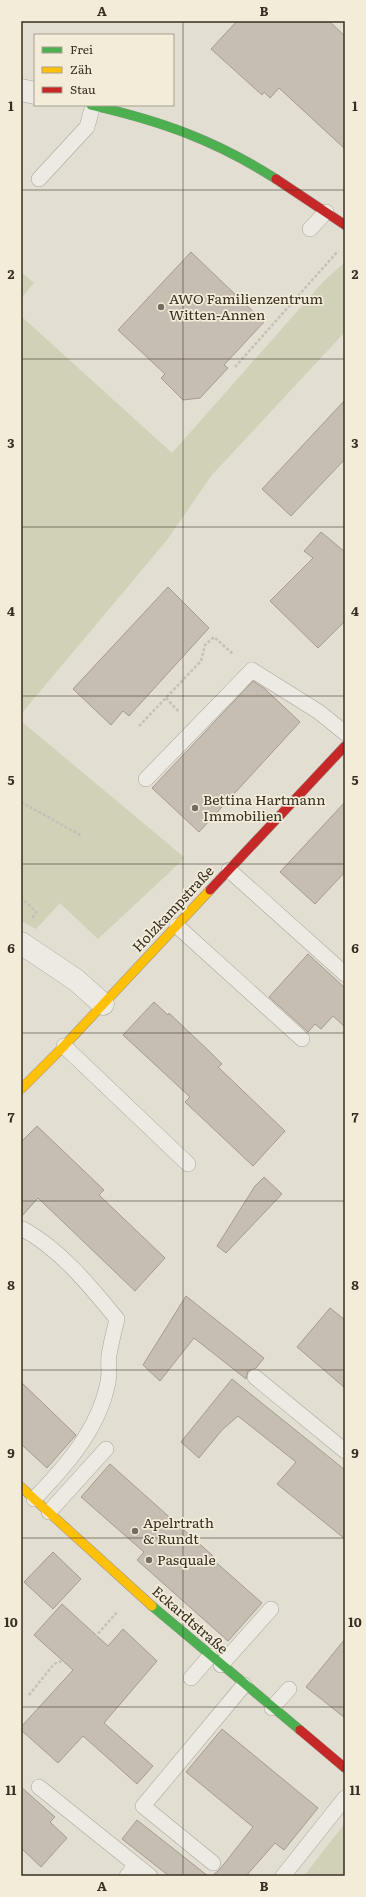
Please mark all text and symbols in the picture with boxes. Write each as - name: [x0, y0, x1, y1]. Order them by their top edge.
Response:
- text: A: [97, 1, 107, 20]
- text: B: [260, 1, 269, 20]
- legend: [34, 34, 174, 106]
- text: Frei: [70, 40, 93, 58]
- text: Zäh: [70, 60, 92, 78]
- text: Stau: [70, 80, 96, 98]
- text: 1: [8, 96, 14, 115]
- text: 1: [352, 96, 358, 115]
- text: 2: [8, 264, 15, 283]
- text: 2: [352, 264, 359, 283]
- place label: AWO Familienzentrum Witten-Annen: [169, 288, 324, 324]
- marker: AWO Familienzentrum Witten-Annen: [156, 302, 166, 312]
- text: 3: [7, 433, 15, 452]
- text: 3: [351, 433, 359, 452]
- text: 4: [7, 601, 15, 620]
- text: 4: [351, 601, 359, 620]
- text: 5: [7, 770, 15, 789]
- text: 5: [351, 770, 359, 789]
- place label: Bettina Hartmann Immobilien: [203, 789, 325, 825]
- marker: Bettina Hartmann Immobilien: [190, 803, 200, 813]
- street label: Holzkampstraße: [127, 861, 218, 956]
- text: 6: [7, 938, 15, 957]
- text: 6: [351, 938, 359, 957]
- text: 7: [7, 1107, 15, 1126]
- text: 7: [351, 1107, 359, 1126]
- text: 8: [7, 1275, 15, 1294]
- text: 8: [351, 1275, 359, 1294]
- text: 9: [7, 1443, 15, 1462]
- text: 9: [351, 1443, 359, 1462]
- place label: Apelrtrath & Rundt: [143, 1512, 214, 1548]
- marker: Apelrtrath & Rundt: [130, 1526, 140, 1536]
- place label: Pasquale: [157, 1549, 216, 1569]
- marker: Pasquale: [144, 1555, 154, 1565]
- street label: Eckardtstraße: [148, 1581, 233, 1658]
- text: 10: [4, 1612, 18, 1631]
- text: 10: [348, 1612, 362, 1631]
- text: 11: [6, 1780, 17, 1799]
- text: 11: [350, 1780, 361, 1799]
- text: A: [97, 1876, 107, 1895]
- text: B: [260, 1876, 269, 1895]

